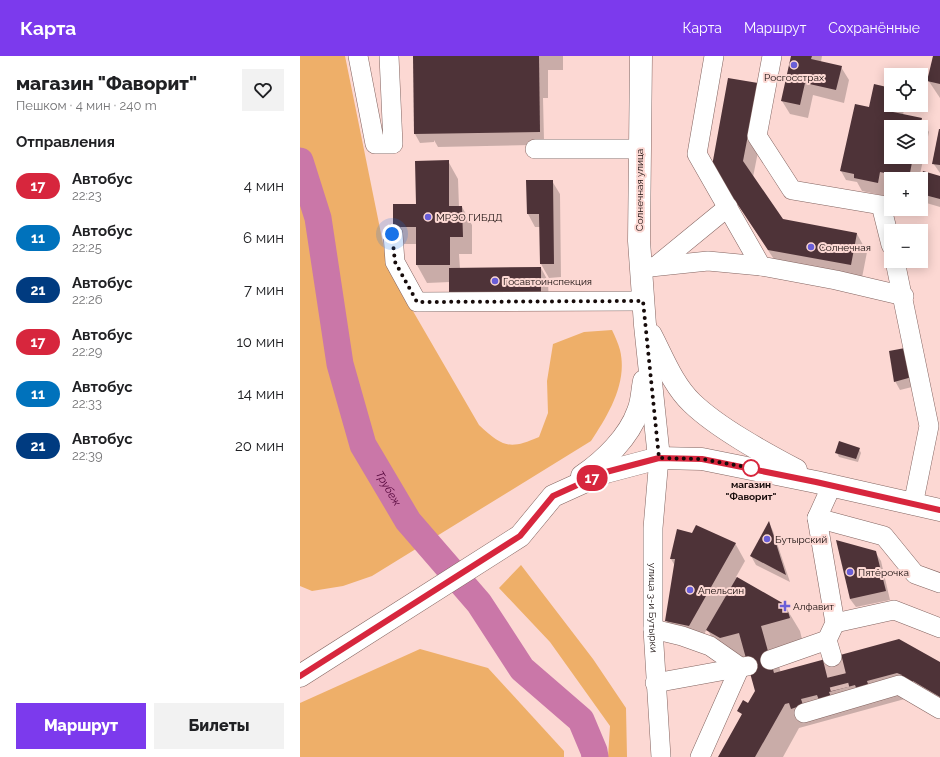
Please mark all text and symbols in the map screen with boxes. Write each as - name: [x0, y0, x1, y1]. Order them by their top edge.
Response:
- text: Карта: [20, 17, 76, 39]
- text: Карта: [683, 20, 722, 36]
- text: Маршрут: [744, 20, 806, 36]
- text: Сохранённые: [828, 20, 920, 36]
- marker: Росгосстрах: [789, 60, 799, 70]
- map controls: [884, 68, 928, 268]
- button: locate: [884, 68, 928, 112]
- button: heart: [242, 69, 284, 111]
- text: магазин "Фаворит": [16, 72, 197, 94]
- place label: Росгосстрах: [764, 72, 824, 83]
- text: Пешком · 4 мин · 240 m: [16, 98, 157, 113]
- button: layers: [884, 120, 928, 164]
- text: Отправления: [16, 133, 115, 151]
- street label: Солнечная улица: [634, 149, 645, 231]
- text: Автобус: [72, 170, 133, 188]
- button: +: [884, 172, 928, 216]
- text: 4 мин: [244, 177, 284, 195]
- text: 17: [31, 178, 45, 194]
- text: 22:23: [72, 188, 102, 203]
- marker: МРЭО ГИБДД: [423, 212, 433, 222]
- place label: МРЭО ГИБДД: [436, 212, 503, 223]
- text: Автобус: [72, 222, 133, 240]
- your location: [382, 224, 402, 244]
- button: −: [884, 224, 928, 268]
- text: 6 мин: [243, 229, 284, 247]
- text: 11: [31, 230, 45, 246]
- text: 22:25: [72, 240, 102, 255]
- marker: Солнечная: [806, 242, 816, 252]
- place label: Солнечная: [819, 242, 871, 253]
- text: Автобус: [72, 274, 133, 292]
- marker: Госавтоинспекция: [490, 276, 500, 286]
- place label: Госавтоинспекция: [503, 276, 592, 287]
- text: 7 мин: [244, 281, 284, 299]
- text: 21: [31, 282, 45, 298]
- text: 22:26: [72, 292, 103, 307]
- text: Автобус: [72, 326, 133, 344]
- text: 10 мин: [236, 333, 284, 351]
- text: 17: [31, 334, 45, 350]
- text: 22:29: [72, 344, 102, 359]
- text: Автобус: [72, 378, 133, 396]
- text: 14 мин: [237, 385, 284, 403]
- text: 11: [31, 386, 45, 402]
- text: 22:33: [72, 396, 102, 411]
- text: Автобус: [72, 430, 133, 448]
- text: 20 мин: [235, 437, 284, 455]
- text: 21: [31, 438, 45, 454]
- text: 22:39: [72, 448, 103, 463]
- marker: магазин "Фаворит": [742, 459, 760, 477]
- line badge: 17: [574, 465, 610, 491]
- water label: Трубеж: [373, 469, 404, 509]
- text: 17: [585, 470, 599, 486]
- place label: магазин "Фаворит": [726, 479, 777, 502]
- marker: Бутырский: [762, 534, 772, 544]
- place label: Бутырский: [775, 534, 827, 545]
- street label: улица 3-и Бутырки: [647, 563, 659, 653]
- marker: Пятёрочка: [845, 567, 855, 577]
- place label: Пятёрочка: [858, 567, 909, 578]
- marker: Апельсин: [685, 585, 695, 595]
- place label: Апельсин: [698, 585, 744, 596]
- marker: Алфавит: [780, 601, 790, 611]
- place label: Алфавит: [793, 601, 834, 612]
- button: Маршрут: [16, 703, 146, 749]
- button: Билеты: [154, 703, 284, 749]

